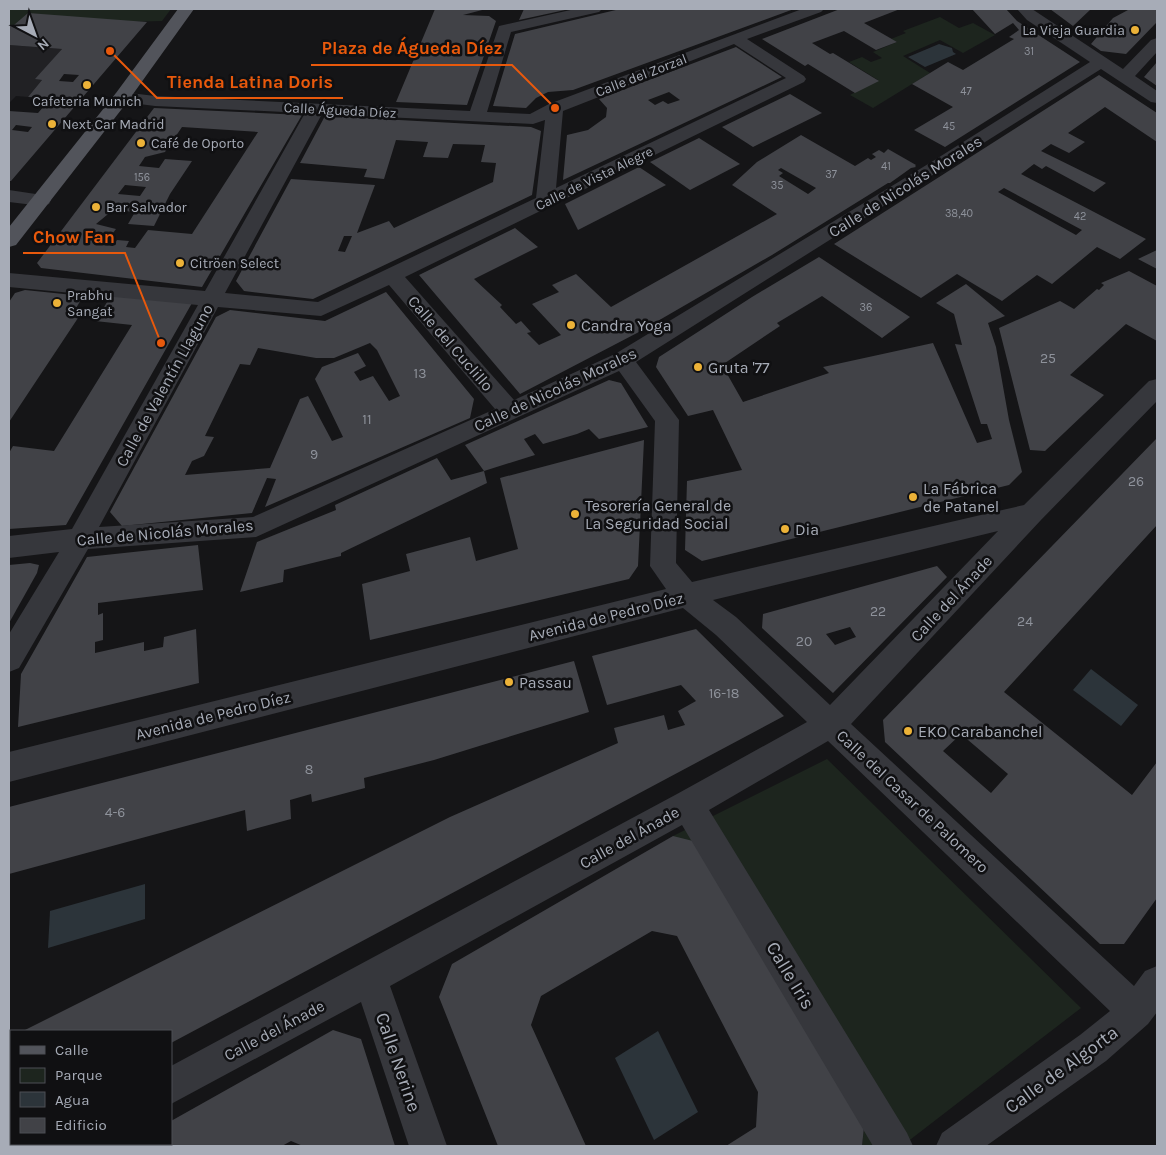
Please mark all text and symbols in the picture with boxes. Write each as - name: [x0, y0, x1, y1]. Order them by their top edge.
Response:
- north arrow: [10, 10, 60, 60]
- place label: La Vieja Guardia: [1022, 22, 1125, 39]
- marker: La Vieja Guardia: [1129, 24, 1141, 36]
- callout: Plaza de Águeda Díez: [311, 32, 512, 65]
- text: N: [34, 35, 53, 54]
- text: Plaza de Águeda Díez: [321, 36, 503, 59]
- house number: 31: [1024, 45, 1034, 58]
- street label: Calle del Zorzal: [593, 50, 689, 101]
- callout: Tienda Latina Doris: [157, 65, 343, 98]
- text: Tienda Latina Doris: [167, 71, 333, 93]
- marker: Cafeteria Munich: [81, 79, 93, 91]
- house number: 47: [960, 85, 972, 98]
- place label: Cafeteria Munich: [32, 93, 142, 110]
- street label: Calle Águeda Díez: [283, 98, 397, 122]
- place label: Next Car Madrid: [62, 116, 165, 133]
- marker: Next Car Madrid: [46, 118, 58, 130]
- house number: 45: [943, 120, 955, 133]
- street label: Calle de Nicolás Morales: [825, 131, 985, 241]
- place label: Café de Oporto: [151, 135, 244, 152]
- marker: Café de Oporto: [135, 137, 147, 149]
- street label: Calle de Vista Alegre: [533, 143, 656, 214]
- house number: 41: [881, 160, 891, 173]
- house number: 37: [825, 168, 837, 181]
- house number: 156: [134, 171, 150, 184]
- house number: 35: [771, 179, 783, 192]
- place label: Bar Salvador: [106, 199, 188, 216]
- marker: Bar Salvador: [90, 201, 102, 213]
- house number: 38,40: [945, 207, 973, 220]
- house number: 42: [1074, 210, 1086, 223]
- callout: Chow Fan: [23, 220, 125, 253]
- text: Chow Fan: [33, 226, 115, 248]
- place label: Citröen Select: [190, 255, 279, 272]
- marker: Citröen Select: [174, 257, 186, 269]
- place label: Prabhu Sangat: [67, 287, 113, 320]
- street label: Calle del Cuclillo: [404, 292, 497, 395]
- marker: Prabhu Sangat: [51, 297, 63, 309]
- street label: Calle de Valentín Llaguno: [112, 301, 217, 470]
- house number: 36: [860, 301, 872, 314]
- place label: Candra Yoga: [581, 316, 671, 335]
- marker: Candra Yoga: [565, 319, 577, 331]
- street label: Calle de Nicolás Morales: [471, 343, 640, 436]
- house number: 25: [1040, 350, 1056, 367]
- place label: Gruta '77: [708, 358, 770, 377]
- marker: Gruta '77: [692, 361, 704, 373]
- house number: 13: [414, 365, 426, 382]
- house number: 11: [362, 411, 372, 428]
- house number: 9: [310, 446, 318, 463]
- house number: 26: [1128, 473, 1144, 490]
- place label: La Fábrica de Patanel: [923, 479, 999, 516]
- marker: La Fábrica de Patanel: [907, 491, 919, 503]
- place label: Tesorería General de La Seguridad Social: [585, 496, 731, 533]
- marker: Tesorería General de La Seguridad Social: [569, 508, 581, 520]
- street label: Calle de Nicolás Morales: [76, 515, 254, 550]
- place label: Dia: [795, 520, 819, 539]
- marker: Dia: [779, 523, 791, 535]
- street label: Calle del Ánade: [907, 551, 996, 645]
- street label: Avenida de Pedro Díez: [527, 588, 686, 645]
- house number: 22: [870, 603, 886, 620]
- house number: 24: [1017, 613, 1033, 630]
- house number: 20: [796, 633, 812, 650]
- place label: Passau: [519, 673, 572, 692]
- marker: Passau: [503, 676, 515, 688]
- house number: 16-18: [709, 685, 739, 702]
- street label: Avenida de Pedro Díez: [134, 687, 293, 744]
- place label: EKO Carabanchel: [918, 722, 1043, 741]
- marker: EKO Carabanchel: [902, 725, 914, 737]
- street label: Calle del Casar de Palomero: [833, 726, 993, 877]
- house number: 8: [305, 761, 313, 778]
- street label: Calle del Ánade: [576, 802, 682, 873]
- house number: 4-6: [105, 804, 125, 821]
- street label: Calle Iris: [761, 938, 819, 1013]
- street label: Calle del Ánade: [221, 996, 328, 1065]
- street label: Calle Nerine: [371, 1010, 425, 1115]
- street label: Calle de Algorta: [1001, 1021, 1122, 1118]
- legend: [10, 1030, 172, 1145]
- text: Calle: [55, 1041, 89, 1059]
- text: Parque: [55, 1066, 103, 1084]
- text: Agua: [55, 1091, 89, 1109]
- text: Edificio: [55, 1116, 107, 1134]

